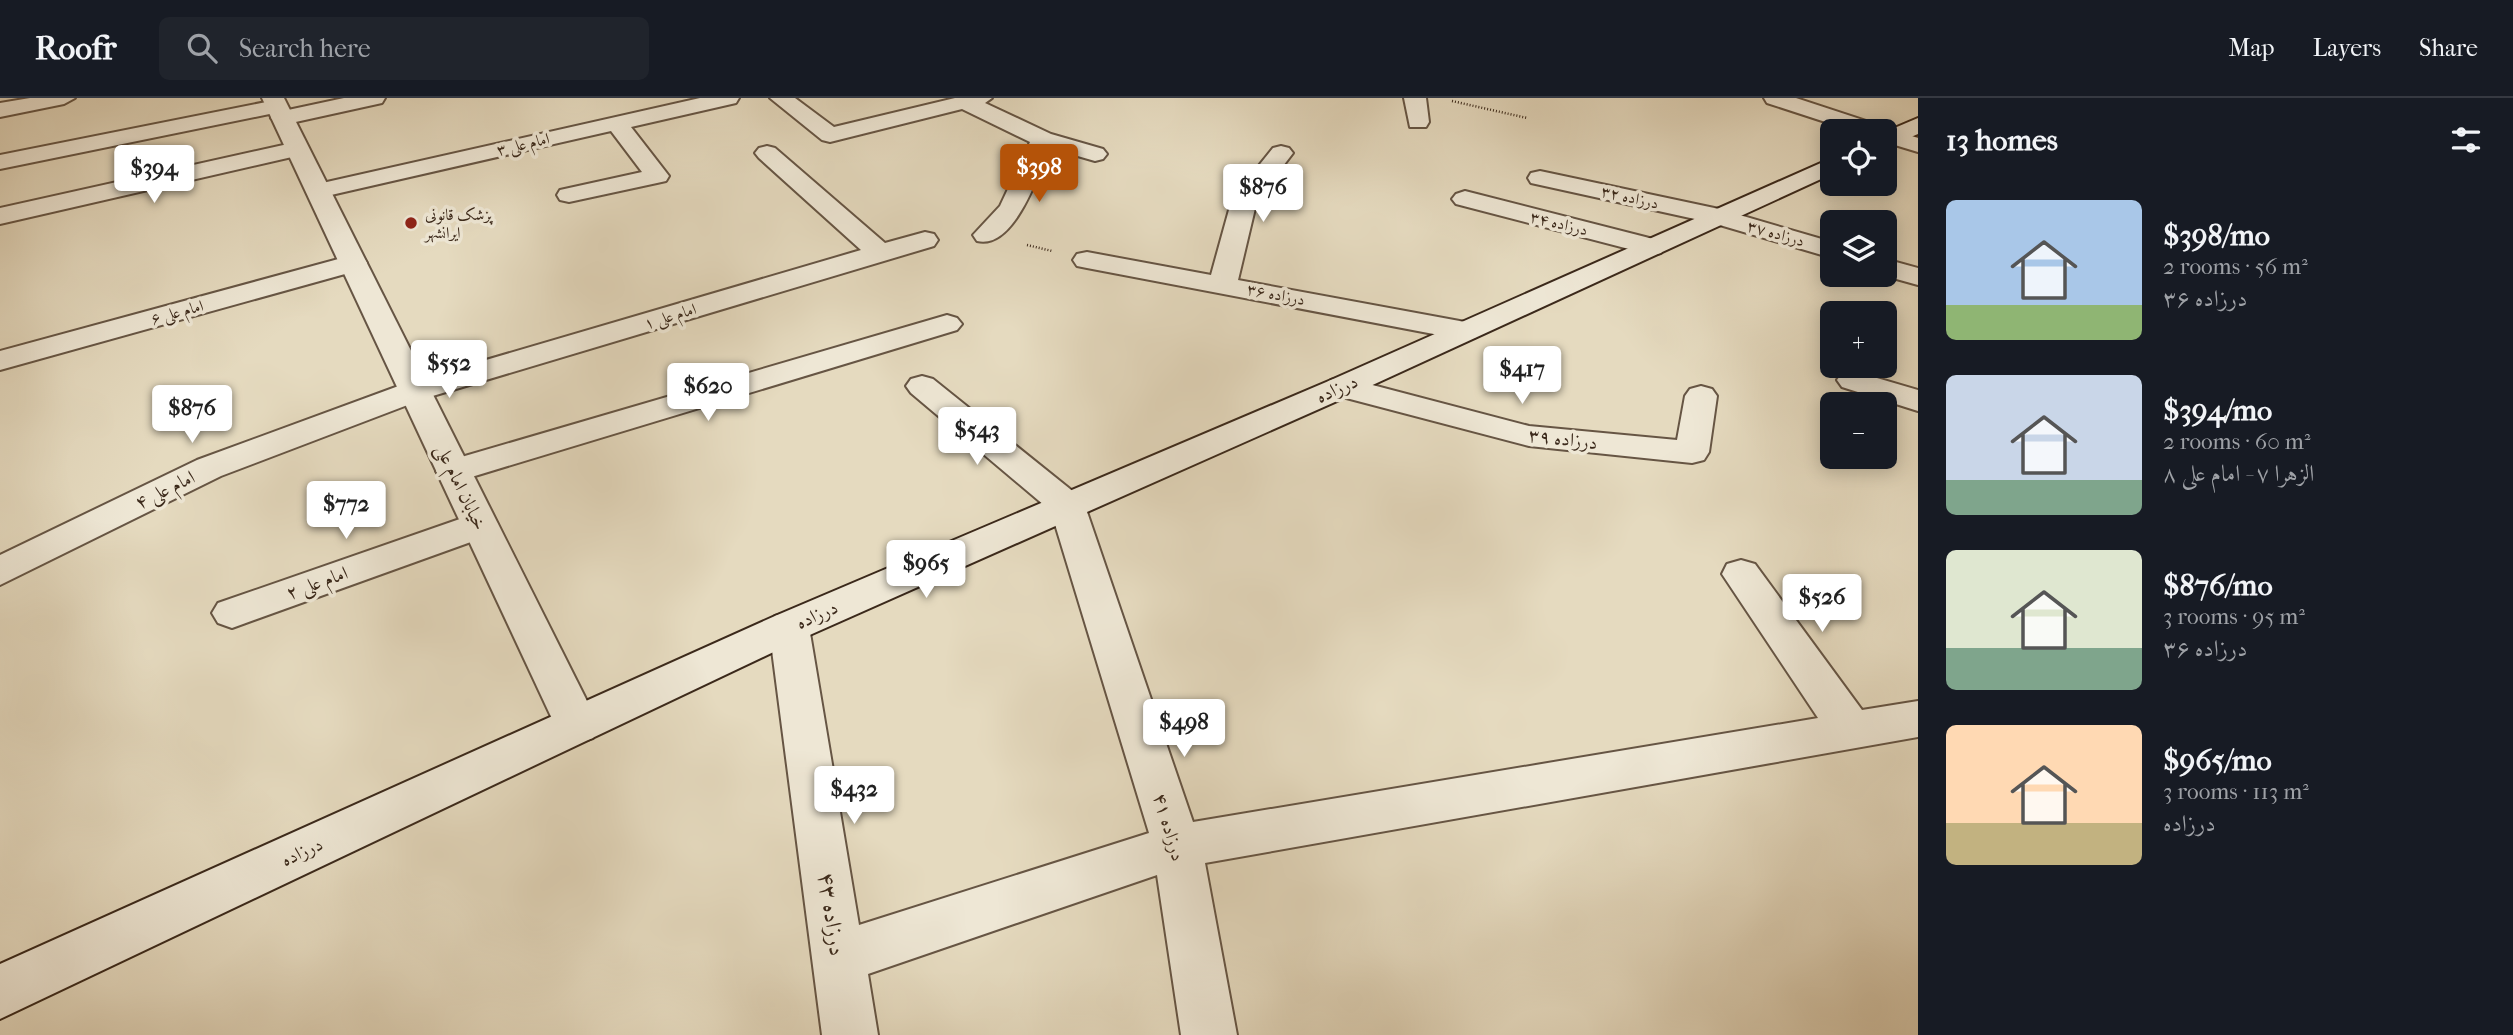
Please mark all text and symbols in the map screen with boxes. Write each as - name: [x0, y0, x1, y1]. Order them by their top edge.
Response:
- search box: [159, 17, 649, 80]
- text: Roofr: [35, 29, 117, 68]
- icon: search: [183, 29, 221, 67]
- text: Search here: [239, 33, 371, 64]
- text: Map: [2229, 34, 2275, 62]
- text: Layers: [2313, 34, 2381, 62]
- text: Share: [2419, 34, 2478, 62]
- map controls: [1820, 119, 1897, 469]
- button: locate: [1820, 119, 1897, 196]
- icon: filters: [2447, 121, 2485, 159]
- text: 13 homes: [1946, 123, 2058, 158]
- street label: امام علی ۳: [495, 129, 552, 164]
- pin: $398: [998, 144, 1080, 204]
- pin: $394: [113, 146, 195, 205]
- text: $398: [1016, 153, 1062, 180]
- text: $394: [130, 154, 178, 181]
- pin: $876: [1222, 164, 1304, 224]
- text: $876: [1239, 173, 1287, 200]
- street label: درزاده ۳۲: [1599, 181, 1661, 213]
- place label: پزشک قانونی ایرانشهر: [423, 205, 494, 243]
- street label: درزاده ۳۴: [1528, 207, 1590, 239]
- button: layers: [1820, 210, 1897, 287]
- marker: پزشک قانونی ایرانشهر: [403, 215, 419, 231]
- street label: درزاده ۳۷: [1745, 216, 1807, 250]
- text: $398/mo: [2163, 218, 2270, 253]
- icon: home: [2002, 228, 2086, 312]
- text: 2 rooms · 56 m²: [2163, 253, 2308, 280]
- street label: درزاده ۳۶: [1245, 279, 1307, 309]
- text: درزاده ۳۶: [2163, 285, 2247, 312]
- street label: امام علی ۶: [149, 296, 207, 333]
- street label: امام علی ۱: [642, 299, 700, 338]
- button: +: [1820, 301, 1897, 378]
- pin: $552: [408, 341, 490, 400]
- pin: $417: [1481, 346, 1563, 406]
- text: $552: [427, 349, 471, 376]
- text: $417: [1499, 355, 1545, 382]
- pin: $620: [667, 364, 749, 423]
- street label: درزاده: [1313, 370, 1361, 408]
- text: $620: [683, 372, 733, 399]
- pin: $876: [151, 386, 233, 445]
- button: −: [1820, 392, 1897, 469]
- text: $394/mo: [2163, 393, 2272, 428]
- text: $876: [168, 394, 216, 421]
- icon: home: [2002, 403, 2086, 487]
- pin: $543: [936, 408, 1018, 467]
- text: $543: [954, 416, 1000, 443]
- street label: درزاده ۳۹: [1527, 424, 1599, 454]
- text: 2 rooms · 60 m²: [2163, 428, 2310, 455]
- street label: خیابان امام علی: [426, 440, 491, 536]
- text: الزهرا ۷ - امام علی ۸: [2163, 460, 2314, 487]
- street label: امام علی ۴: [132, 466, 201, 518]
- pin: $772: [305, 482, 387, 541]
- text: $772: [323, 490, 369, 517]
- pin: $965: [885, 540, 967, 600]
- text: $965: [902, 549, 950, 576]
- street label: امام علی ۲: [283, 562, 352, 609]
- text: $876/mo: [2163, 568, 2273, 603]
- pin: $526: [1781, 574, 1863, 634]
- icon: home: [2002, 578, 2086, 662]
- text: $526: [1799, 583, 1845, 610]
- street label: درزاده: [793, 596, 841, 634]
- text: 3 rooms · 95 m²: [2163, 603, 2305, 630]
- text: درزاده ۳۶: [2163, 635, 2247, 662]
- pin: $498: [1143, 700, 1225, 759]
- text: $498: [1159, 708, 1209, 735]
- text: $965/mo: [2163, 743, 2272, 778]
- icon: home: [2002, 753, 2086, 837]
- pin: $432: [813, 766, 895, 826]
- text: $432: [830, 775, 878, 802]
- text: 3 rooms · 113 m²: [2163, 778, 2309, 805]
- street label: درزاده ۴۱: [1149, 790, 1189, 864]
- text: درزاده: [2163, 810, 2216, 837]
- street label: درزاده: [278, 833, 326, 871]
- street label: درزاده ۴۳: [813, 870, 851, 958]

